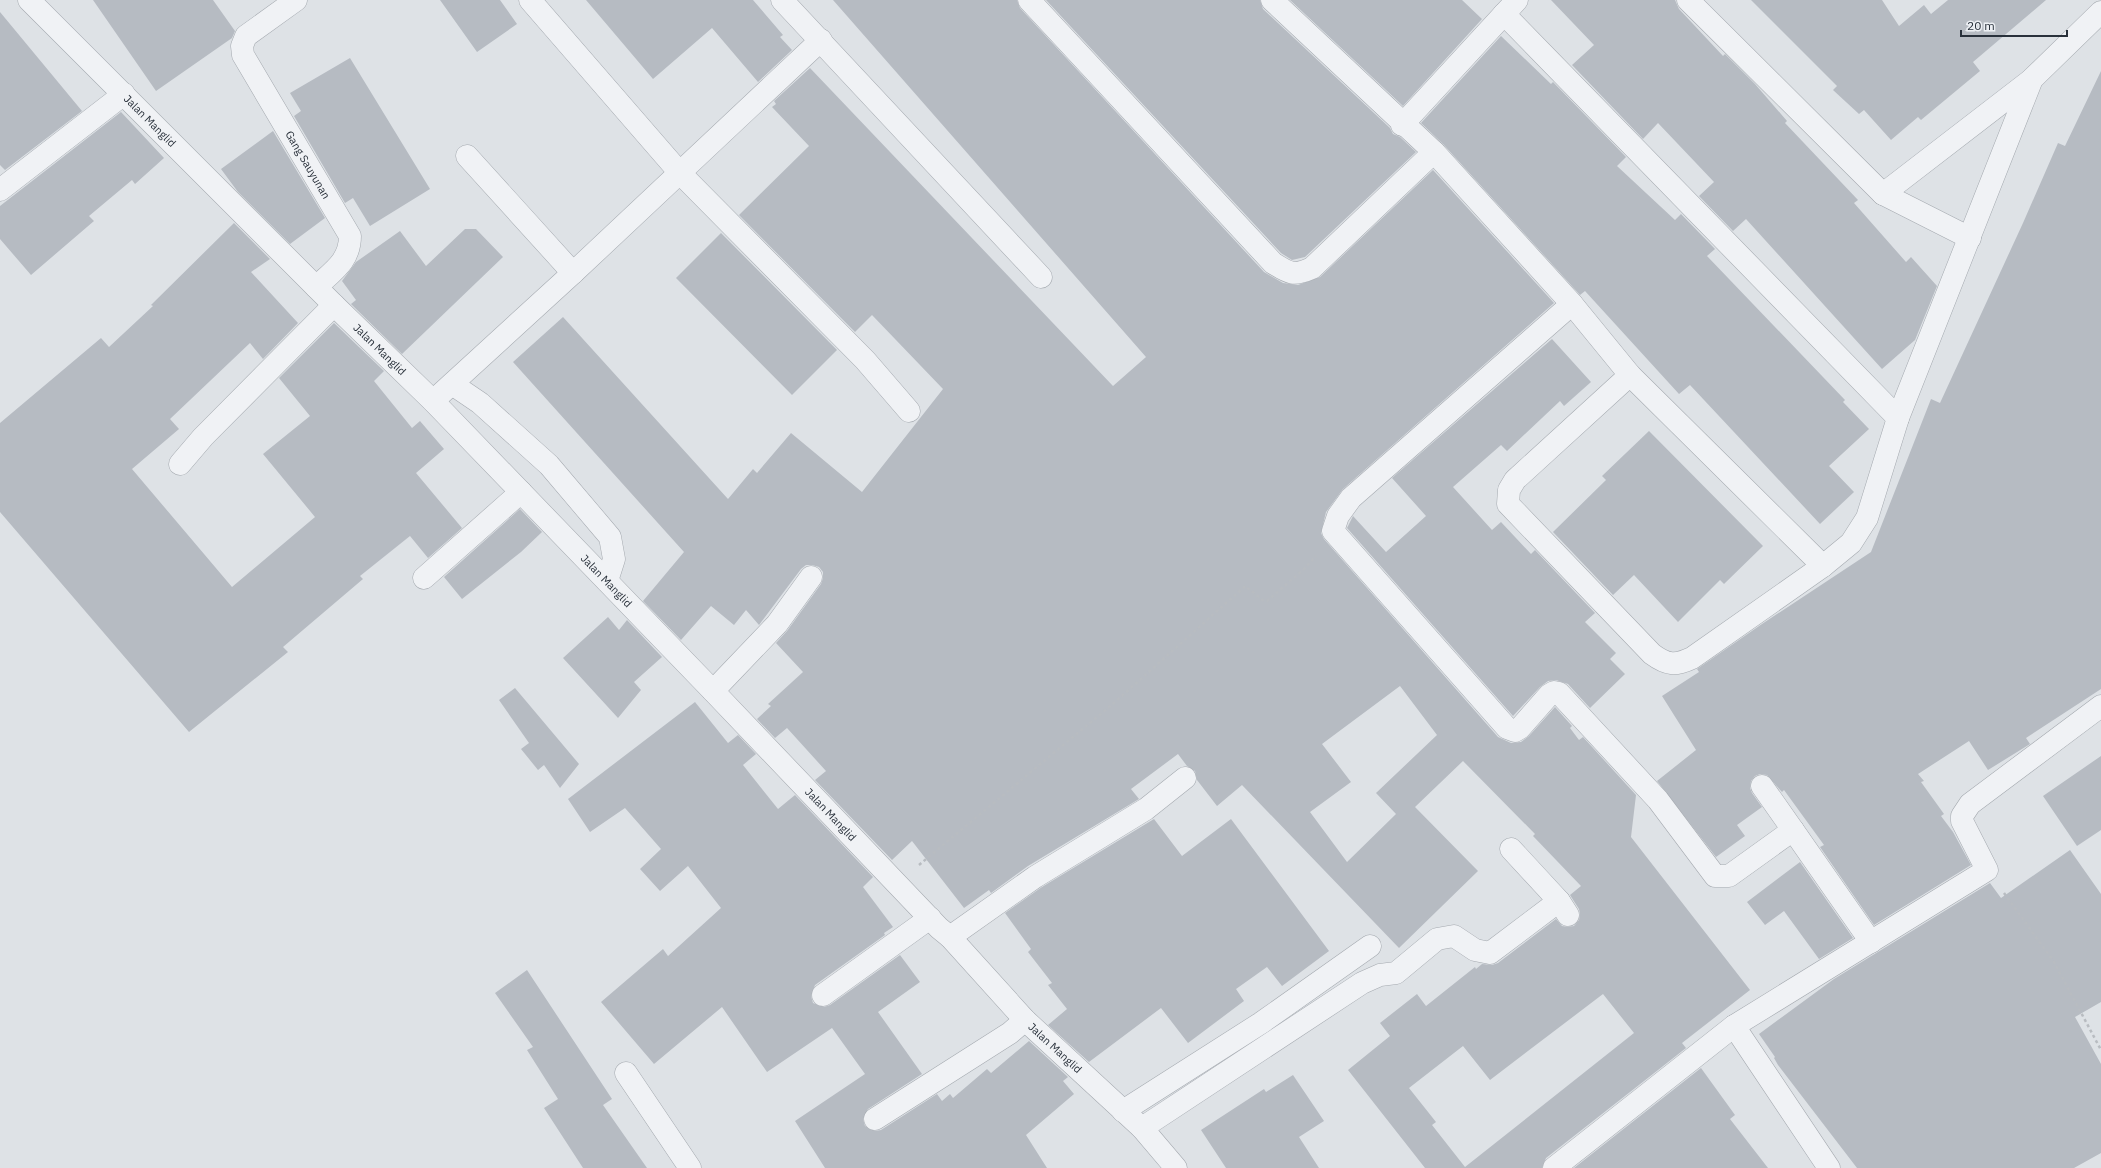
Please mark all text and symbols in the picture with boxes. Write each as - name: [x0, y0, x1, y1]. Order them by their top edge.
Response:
- scale bar: [1961, 12, 2067, 38]
- text: 20 m: [1967, 18, 1995, 33]
- street label: Jalan Manglid: [121, 92, 179, 150]
- street label: Gang Sauyunan: [282, 128, 333, 201]
- street label: Jalan Manglid: [350, 321, 409, 378]
- street label: Jalan Manglid: [578, 551, 635, 610]
- street label: Jalan Manglid: [802, 785, 859, 844]
- street label: Jalan Manglid: [1025, 1020, 1085, 1076]

